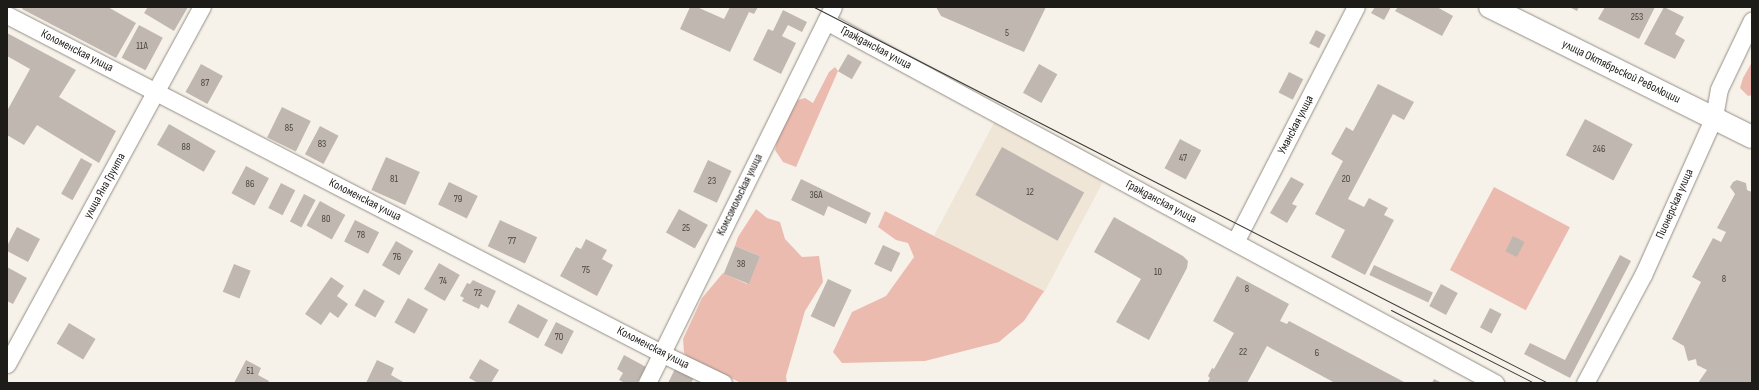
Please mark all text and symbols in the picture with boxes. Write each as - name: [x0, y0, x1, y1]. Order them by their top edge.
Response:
- house number: 253: [1631, 12, 1643, 24]
- street label: Гражданская улица: [838, 23, 914, 73]
- street label: Коломенская улица: [38, 27, 116, 75]
- house number: 5: [1005, 28, 1009, 40]
- street label: улица Октябрьской Революции: [1560, 37, 1682, 107]
- house number: 11А: [136, 41, 148, 53]
- house number: 87: [201, 78, 209, 90]
- street label: Уманская улица: [1275, 93, 1317, 157]
- house number: 85: [285, 123, 293, 135]
- house number: 83: [318, 139, 326, 151]
- house number: 88: [182, 142, 190, 154]
- house number: 246: [1593, 144, 1605, 156]
- street label: улица Яна Грунта: [81, 151, 129, 221]
- street label: Комсомольская улица: [714, 152, 766, 238]
- house number: 47: [1179, 153, 1187, 165]
- street label: Пионерская улица: [1653, 167, 1697, 241]
- house number: 81: [390, 174, 398, 186]
- house number: 20: [1342, 174, 1350, 186]
- street label: Коломенская улица: [326, 176, 404, 224]
- house number: 23: [708, 176, 716, 188]
- street label: Гражданская улица: [1123, 177, 1199, 227]
- house number: 86: [246, 179, 254, 191]
- house number: 12: [1026, 187, 1034, 199]
- house number: 36А: [810, 190, 822, 202]
- house number: 79: [454, 194, 462, 206]
- house number: 80: [322, 214, 330, 226]
- house number: 25: [682, 223, 690, 235]
- house number: 78: [357, 230, 365, 242]
- house number: 77: [508, 236, 516, 248]
- house number: 76: [393, 252, 401, 264]
- house number: 38: [737, 259, 745, 271]
- house number: 75: [582, 265, 590, 277]
- house number: 10: [1154, 267, 1162, 279]
- house number: 8: [1722, 274, 1726, 286]
- house number: 74: [439, 276, 447, 288]
- house number: 8: [1245, 284, 1249, 296]
- house number: 72: [474, 288, 482, 300]
- street label: Коломенская улица: [614, 324, 692, 372]
- house number: 70: [555, 332, 563, 344]
- house number: 22: [1239, 347, 1247, 359]
- house number: 6: [1315, 348, 1319, 360]
- house number: 51: [246, 366, 254, 378]

